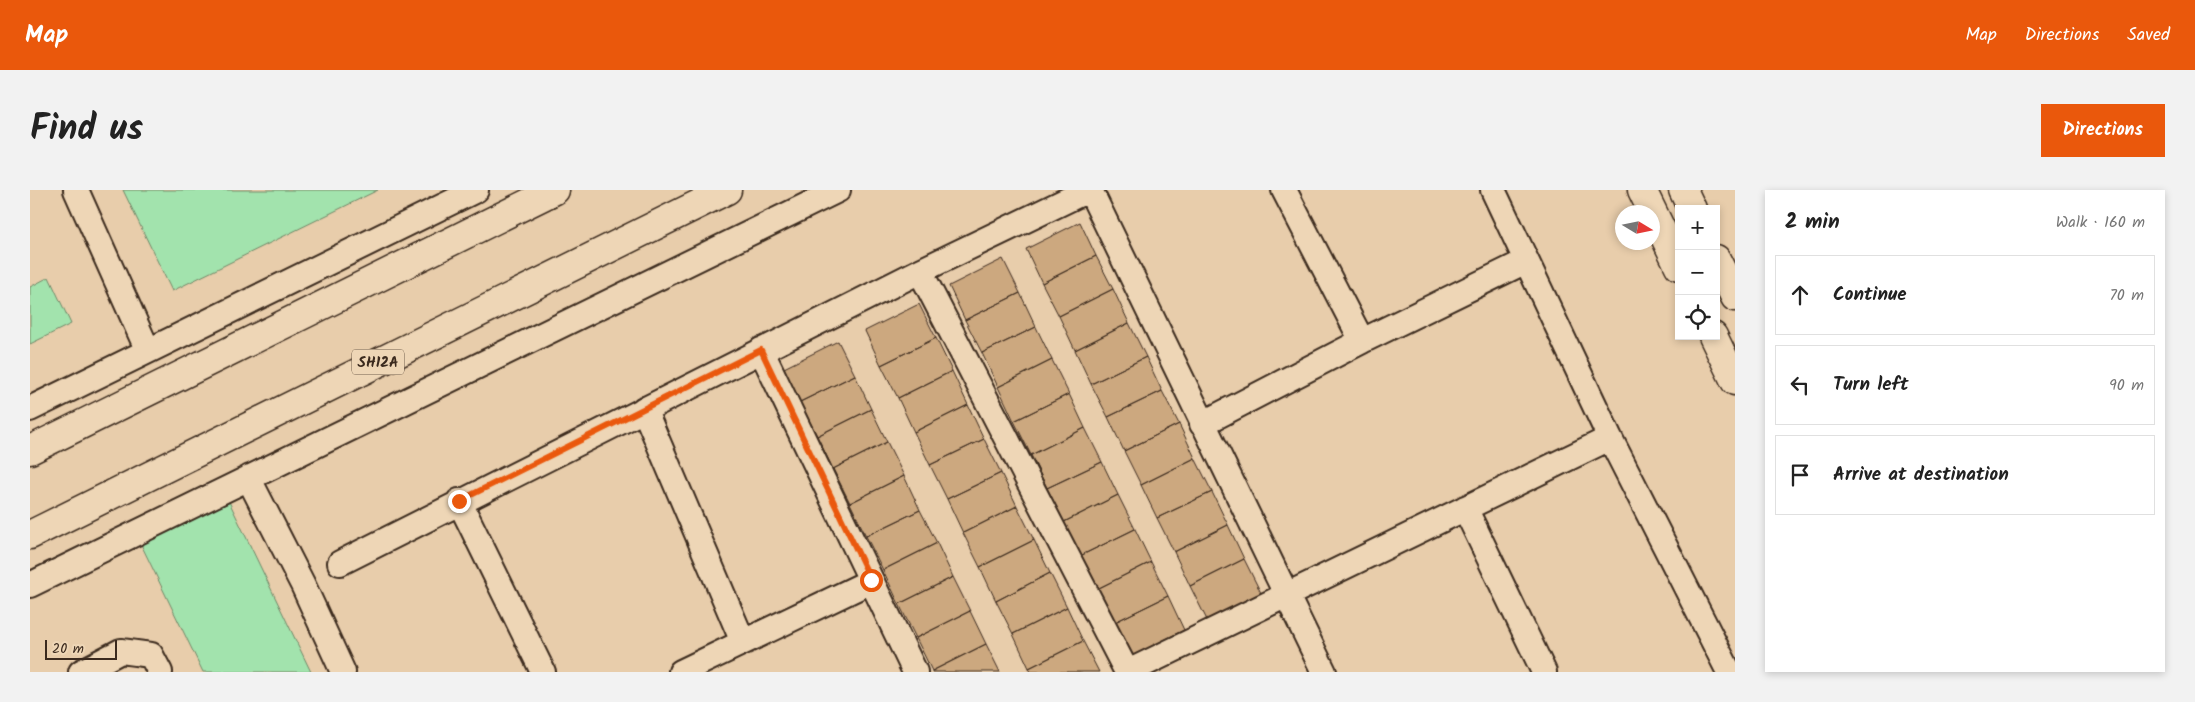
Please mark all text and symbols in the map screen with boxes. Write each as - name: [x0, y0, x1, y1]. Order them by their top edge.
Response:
- text: Map: [25, 16, 68, 55]
- text: Map: [1965, 21, 1997, 50]
- text: Directions: [2025, 21, 2099, 50]
- text: Saved: [2127, 21, 2170, 50]
- text: Find us: [30, 102, 143, 158]
- button: Directions: [2041, 104, 2165, 157]
- north arrow: [1615, 205, 1660, 250]
- map controls: [1675, 205, 1720, 340]
- button: +: [1675, 205, 1720, 250]
- text: 2 min: [1785, 206, 1840, 239]
- text: Walk · 160 m: [2056, 210, 2145, 235]
- button: −: [1675, 250, 1720, 295]
- text: Continue: [1833, 280, 1906, 310]
- icon: ahead: [1786, 281, 1814, 309]
- text: 70 m: [2109, 283, 2144, 308]
- button: locate: [1675, 295, 1720, 340]
- road number: SH12A: [352, 350, 404, 374]
- text: Turn left: [1833, 370, 1908, 400]
- icon: left: [1786, 371, 1814, 399]
- text: 90 m: [2109, 373, 2144, 398]
- text: Arrive at destination: [1833, 460, 2009, 490]
- icon: arrive: [1786, 461, 1814, 489]
- route end: [448, 490, 471, 513]
- route start: [860, 569, 883, 592]
- scale bar: [45, 637, 118, 660]
- text: 20 m: [52, 638, 84, 660]

